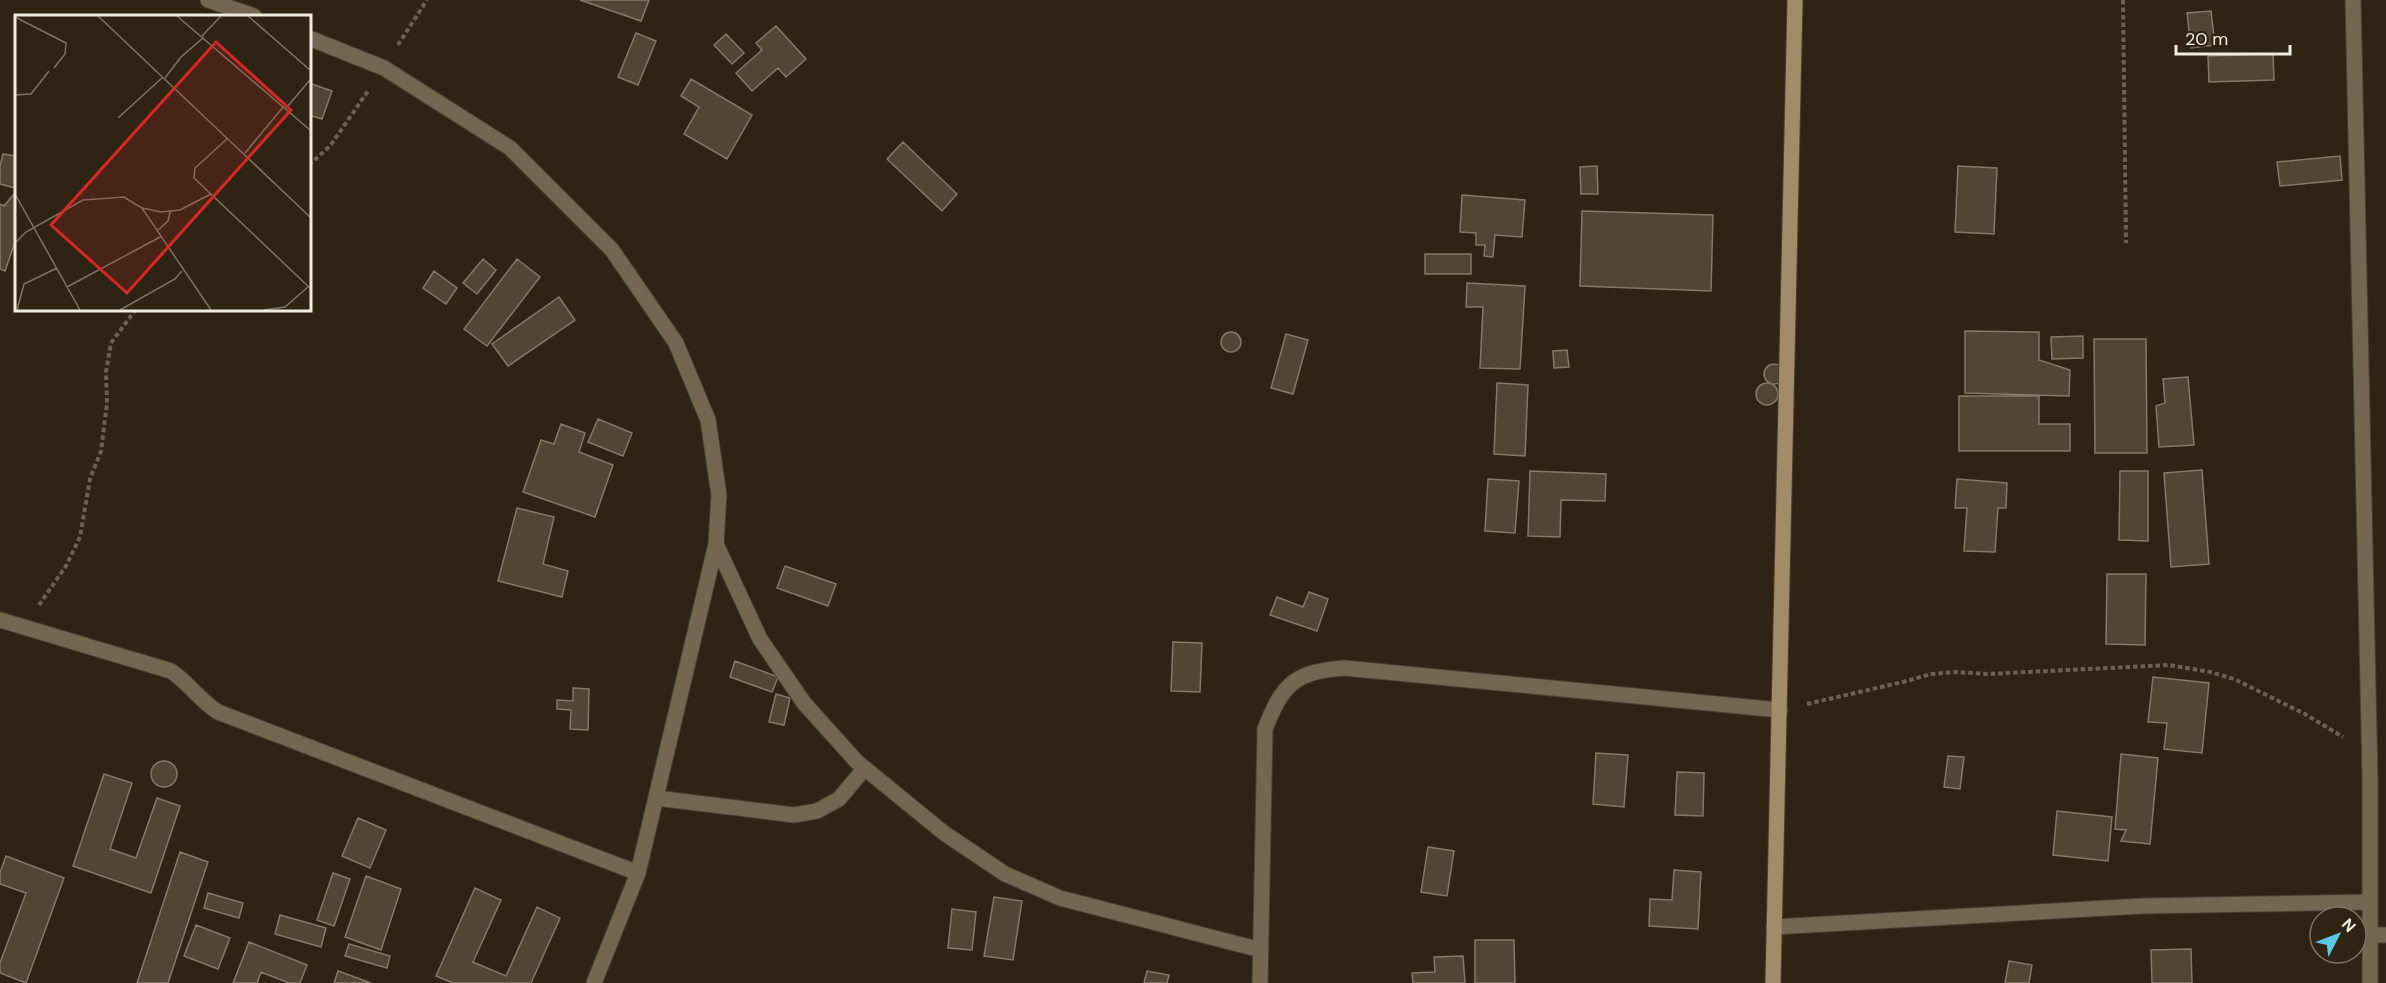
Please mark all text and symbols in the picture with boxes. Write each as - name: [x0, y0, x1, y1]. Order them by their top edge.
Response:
- inset map: [15, 15, 310, 310]
- scale bar: [2176, 18, 2290, 56]
- text: 20 m: [2185, 27, 2228, 51]
- north arrow: [2308, 905, 2368, 965]
- text: N: [2337, 914, 2360, 937]

